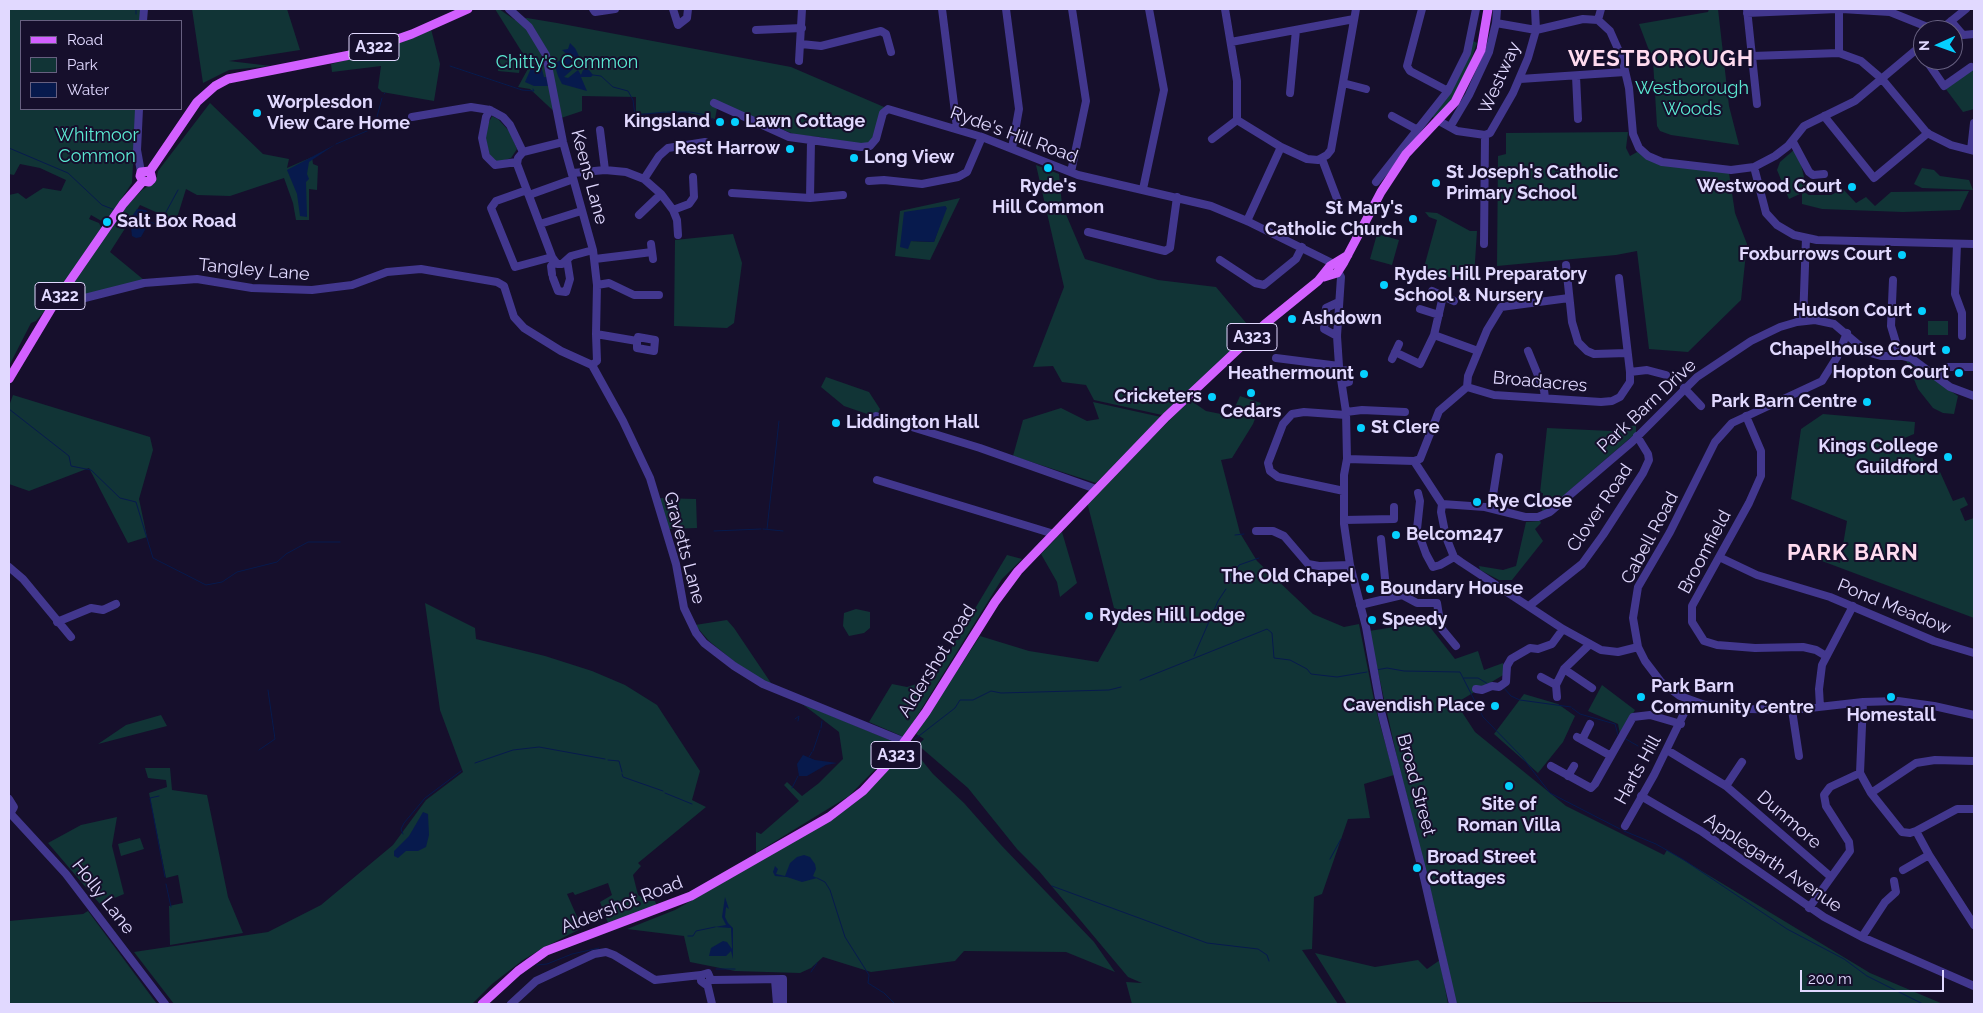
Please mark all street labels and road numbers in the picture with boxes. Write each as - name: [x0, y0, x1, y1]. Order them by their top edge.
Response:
- road number: A322: [349, 34, 399, 61]
- street label: Westway: [1475, 39, 1525, 117]
- street label: Ryde's Hill Road: [947, 102, 1081, 168]
- street label: Keens Lane: [566, 127, 612, 227]
- street label: Tangley Lane: [198, 254, 310, 286]
- road number: A322: [35, 282, 85, 310]
- road number: A323: [1227, 324, 1277, 351]
- street label: Park Barn Drive: [1593, 355, 1701, 457]
- street label: Broadacres: [1492, 367, 1588, 397]
- street label: Clover Road: [1563, 460, 1637, 556]
- street label: Cabell Road: [1617, 488, 1683, 588]
- street label: Gravetts Lane: [659, 490, 709, 606]
- street label: Broomfield: [1674, 506, 1736, 598]
- street label: Pond Meadow: [1834, 574, 1954, 640]
- street label: Aldershot Road: [894, 601, 980, 721]
- street label: Broad Street: [1392, 732, 1440, 838]
- street label: Harts Hill: [1610, 732, 1666, 808]
- road number: A323: [871, 742, 921, 768]
- street label: Dunmore: [1753, 786, 1825, 854]
- street label: Applegarth Avenue: [1700, 809, 1846, 917]
- street label: Holly Lane: [67, 855, 139, 939]
- street label: Aldershot Road: [558, 872, 686, 938]

